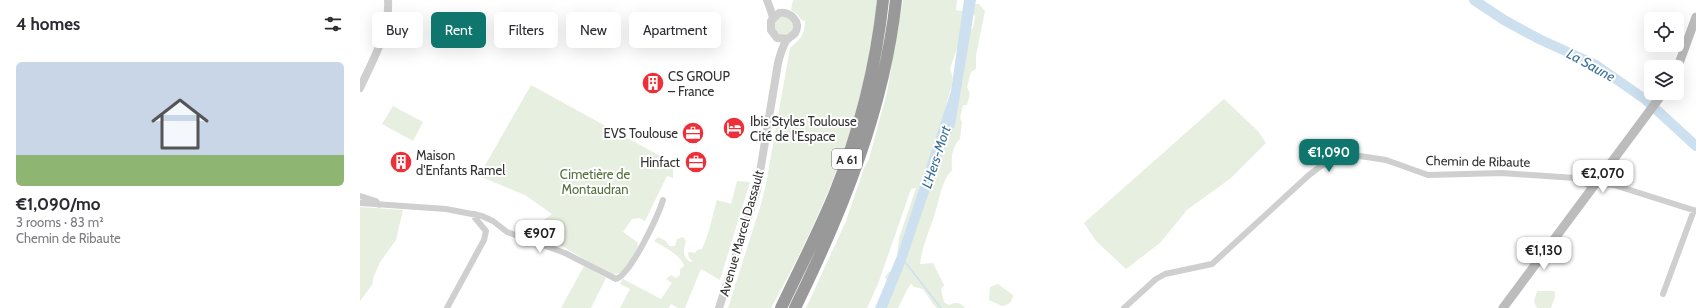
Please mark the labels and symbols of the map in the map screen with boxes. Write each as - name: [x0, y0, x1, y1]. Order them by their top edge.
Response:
- water label: La Saune: [1564, 44, 1619, 86]
- place label: CS GROUP – France: [668, 68, 731, 99]
- building icon: CS GROUP – France: [640, 70, 666, 96]
- place label: Ibis Styles Toulouse Cité de l'Espace: [750, 113, 857, 144]
- hotel icon: Ibis Styles Toulouse Cité de l'Espace: [721, 115, 747, 141]
- office icon: EVS Toulouse: [680, 120, 706, 146]
- water label: L'Hers-Mort: [917, 123, 955, 190]
- place label: EVS Toulouse: [603, 125, 678, 141]
- pin: €1,090: [1296, 139, 1362, 173]
- place label: Maison d'Enfants Ramel: [416, 147, 505, 178]
- building icon: Maison d'Enfants Ramel: [388, 149, 414, 175]
- office icon: Hinfact: [683, 149, 709, 175]
- road number: A 61: [832, 149, 862, 169]
- street label: Chemin de Ribaute: [1426, 152, 1531, 170]
- place label: Hinfact: [640, 154, 681, 170]
- pin: €2,070: [1570, 160, 1636, 194]
- park label: Cimetière de Montaudran: [560, 166, 631, 197]
- street label: Avenue Marcel Dassault: [715, 168, 767, 298]
- pin: €907: [516, 220, 564, 254]
- pin: €1,130: [1511, 237, 1577, 271]

